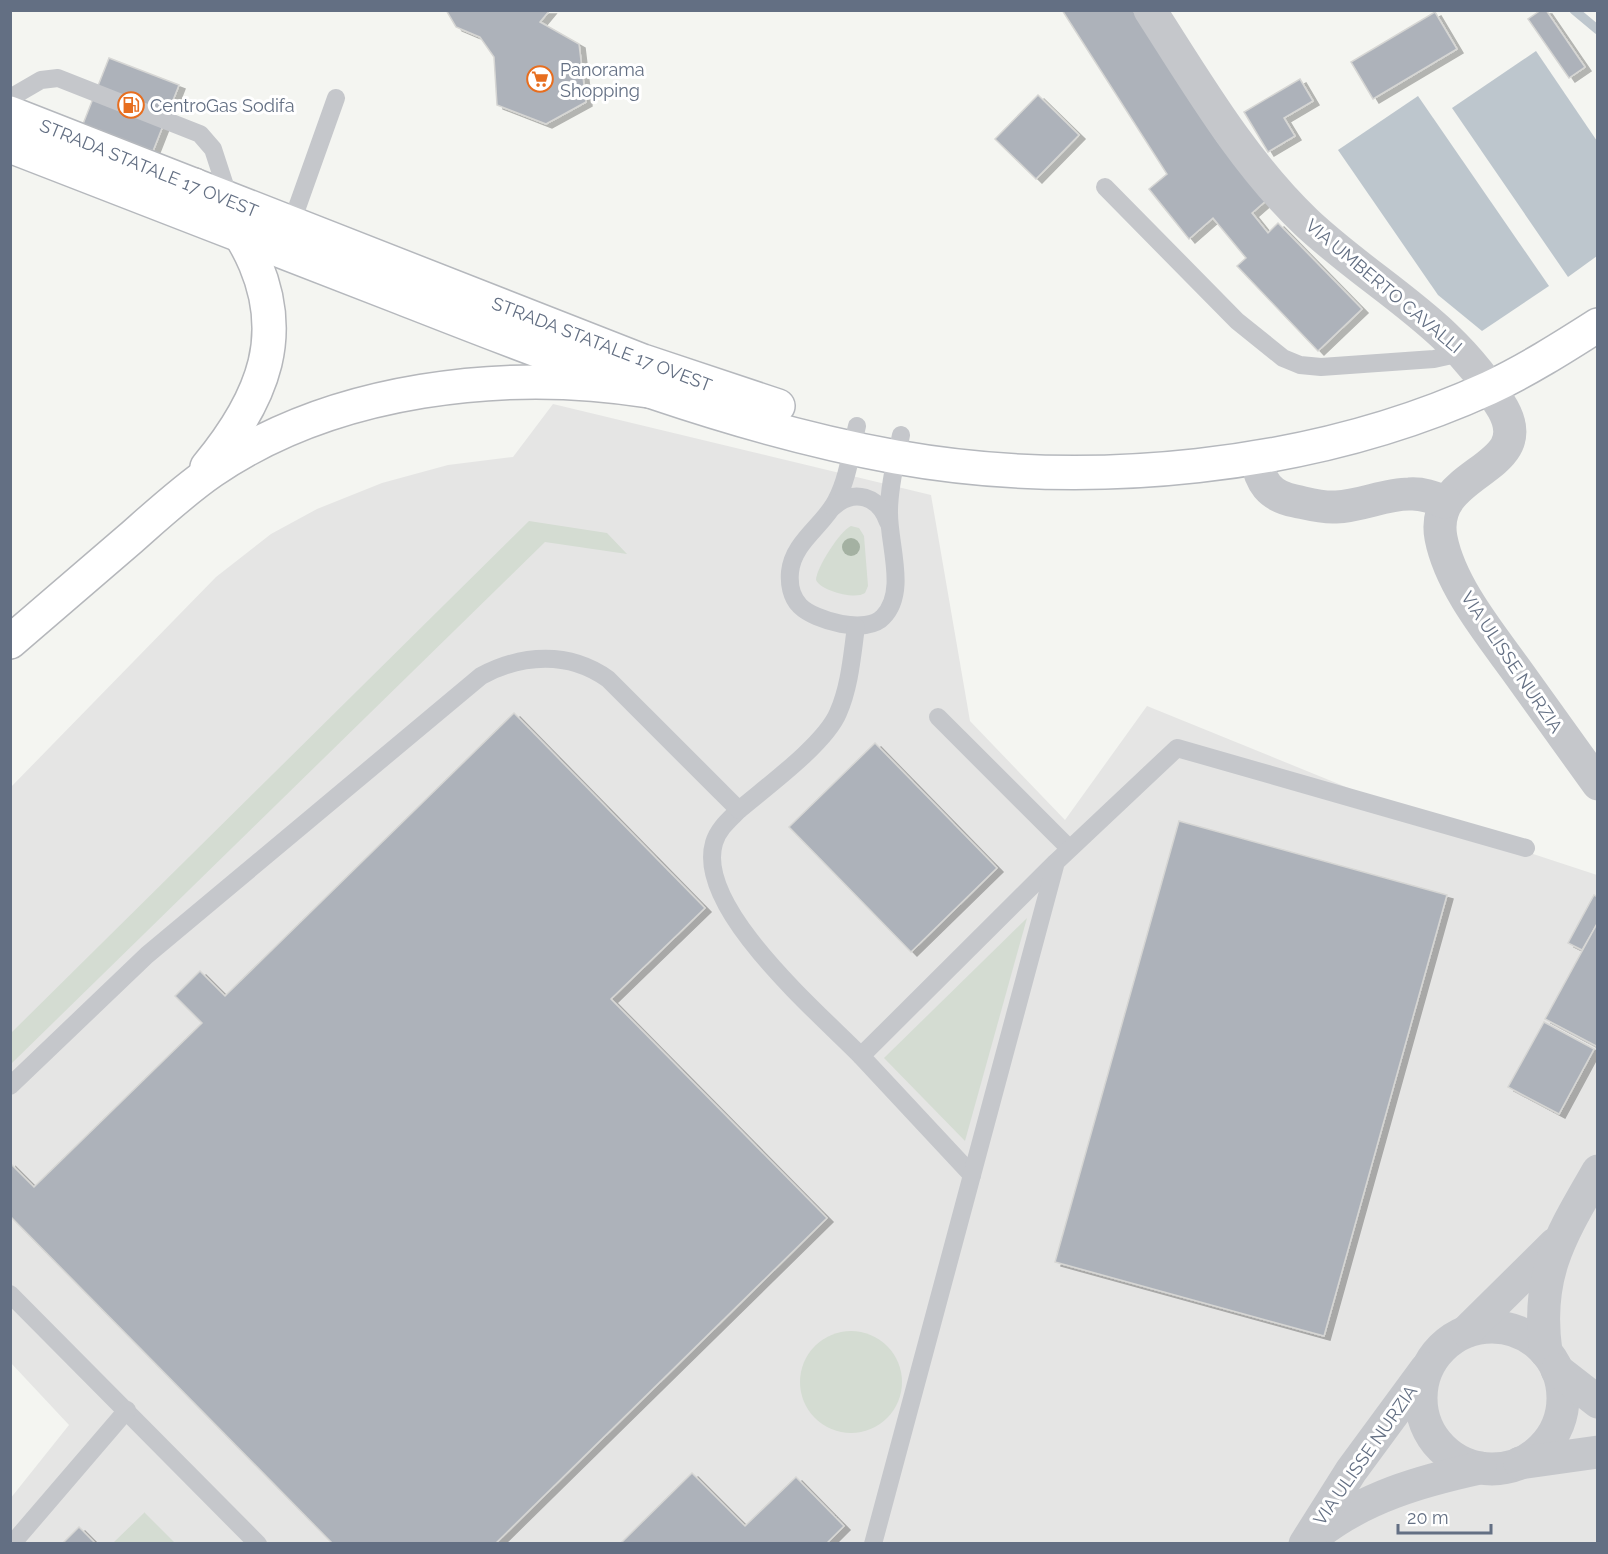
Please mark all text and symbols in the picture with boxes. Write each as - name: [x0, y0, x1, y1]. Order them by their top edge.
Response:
- place label: Panorama Shopping: [560, 59, 645, 101]
- supermarket icon: Panorama Shopping: [525, 64, 555, 94]
- fuel station icon: CentroGas Sodifa: [116, 90, 146, 120]
- place label: CentroGas Sodifa: [150, 95, 295, 116]
- street label: STRADA STATALE 17 OVEST: [37, 114, 261, 222]
- street label: VIA UMBERTO CAVALLI: [1302, 214, 1466, 358]
- street label: STRADA STATALE 17 OVEST: [489, 292, 715, 396]
- street label: VIA ULISSE NURZIA: [1457, 587, 1567, 737]
- street label: VIA ULISSE NURZIA: [1309, 1381, 1421, 1529]
- scale bar: [1398, 1497, 1491, 1535]
- text: 20 m: [1407, 1507, 1449, 1528]

